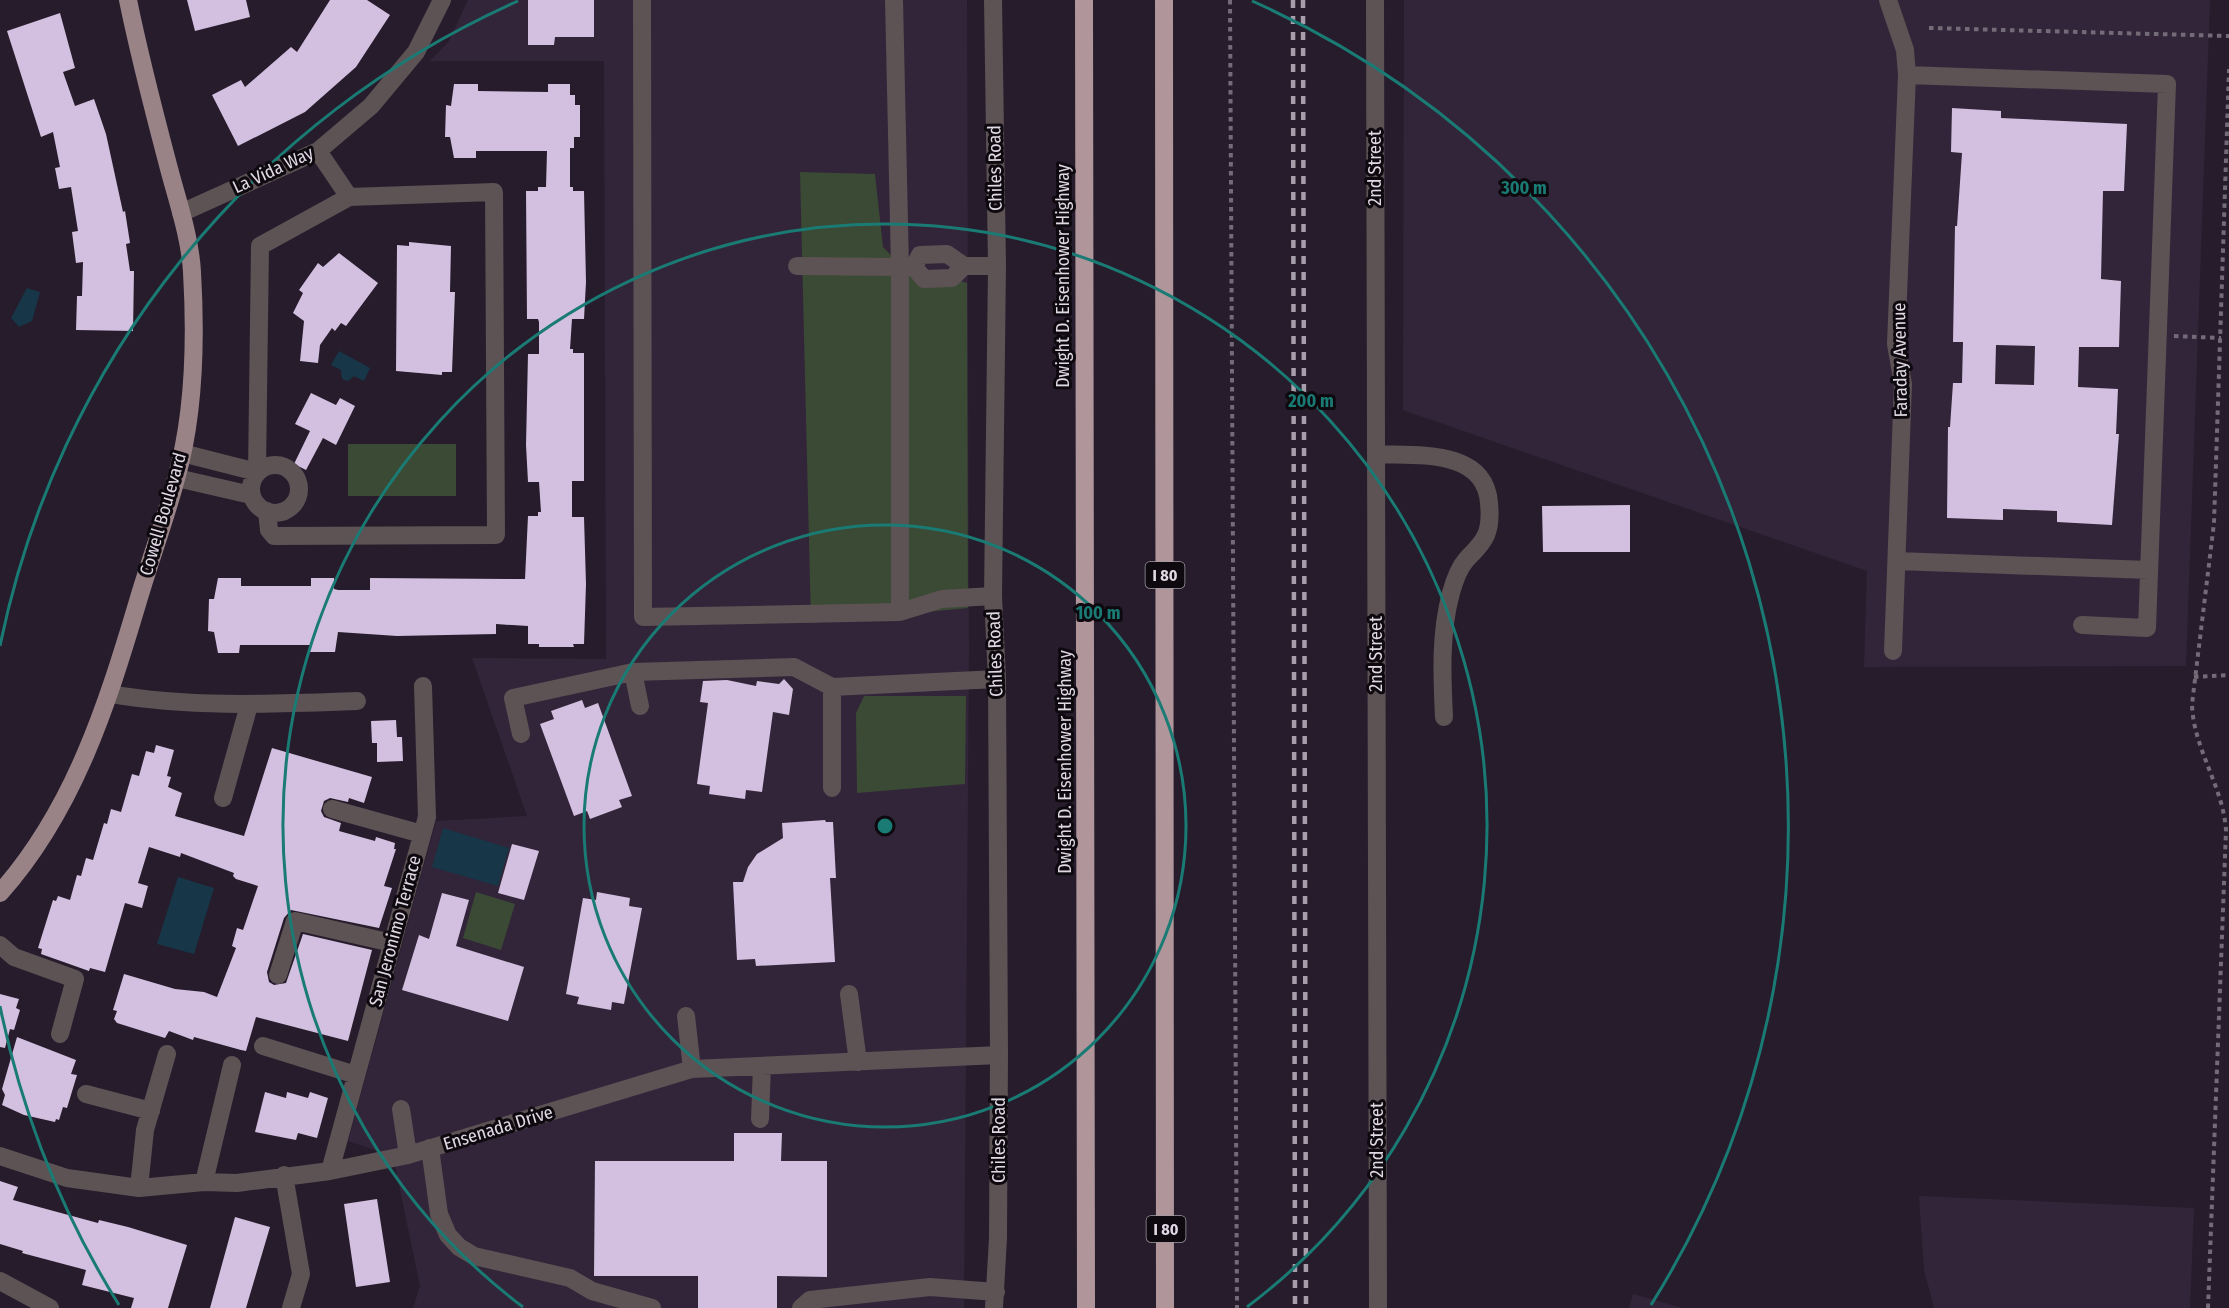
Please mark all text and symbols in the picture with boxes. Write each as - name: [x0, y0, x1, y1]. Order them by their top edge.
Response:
- street label: Chiles Road: [983, 125, 1007, 211]
- street label: 2nd Street: [1364, 130, 1386, 206]
- street label: La Vida Way: [229, 142, 317, 198]
- street label: Dwight D. Eisenhower Highway: [1052, 164, 1074, 388]
- text: 300 m: [1500, 177, 1547, 199]
- street label: Faraday Avenue: [1888, 302, 1912, 418]
- text: 200 m: [1287, 390, 1334, 412]
- street label: Cowell Boulevard: [135, 450, 191, 578]
- road number: I 80: [1146, 562, 1184, 588]
- text: 100 m: [1076, 602, 1120, 624]
- street label: Chiles Road: [983, 611, 1007, 697]
- street label: 2nd Street: [1365, 616, 1387, 692]
- street label: Dwight D. Eisenhower Highway: [1054, 650, 1076, 874]
- centre of rings: [875, 816, 895, 836]
- street label: San Jeronimo Terrace: [364, 853, 426, 1009]
- street label: Chiles Road: [988, 1097, 1010, 1183]
- street label: Ensenada Drive: [441, 1101, 556, 1155]
- street label: 2nd Street: [1366, 1102, 1388, 1178]
- road number: I 80: [1146, 1216, 1186, 1242]

